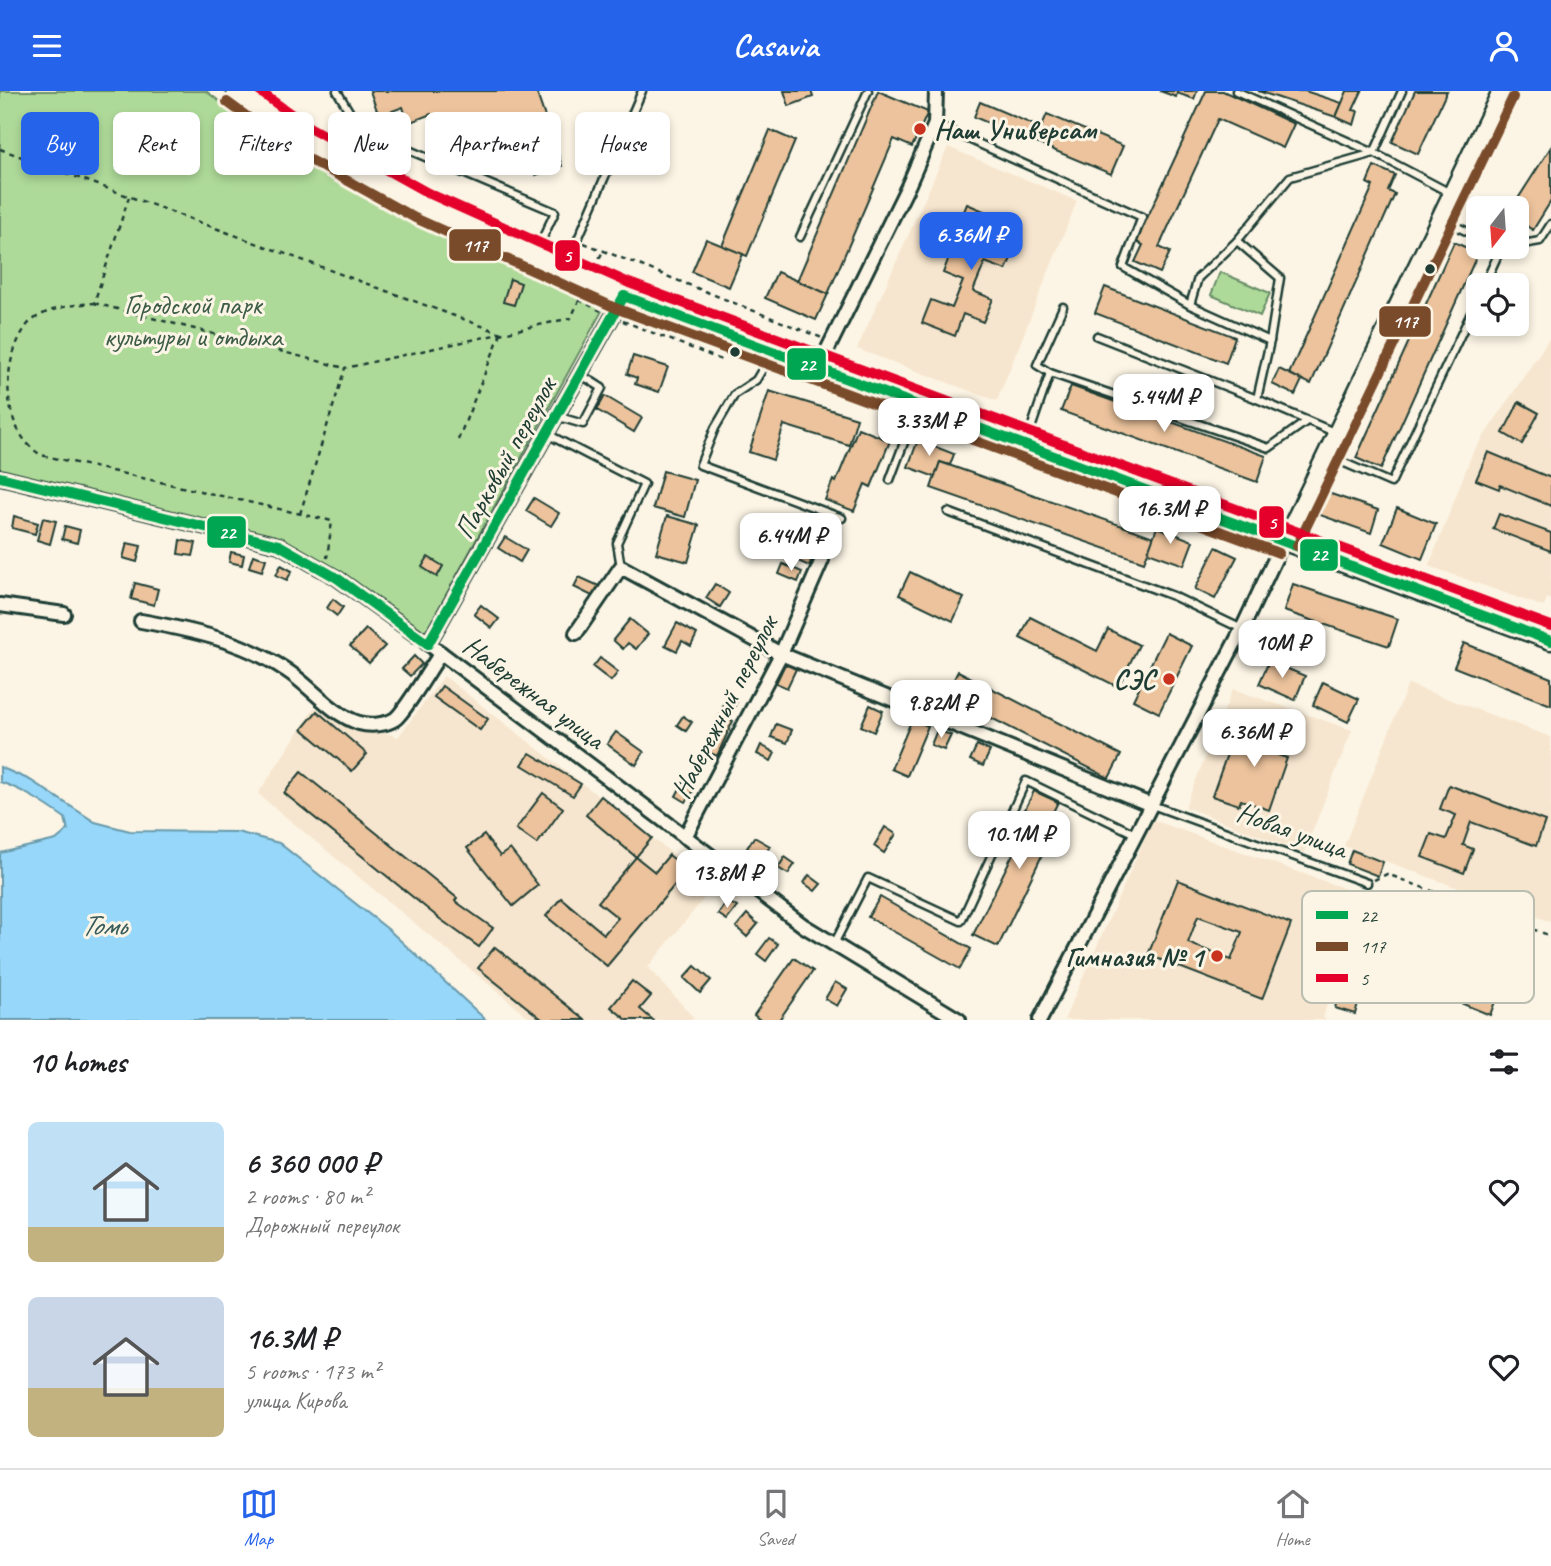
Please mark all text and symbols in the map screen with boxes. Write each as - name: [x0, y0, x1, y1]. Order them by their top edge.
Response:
- text: Casavia: [733, 25, 818, 66]
- icon: menu: [28, 27, 66, 65]
- icon: person: [1485, 27, 1523, 65]
- chip: Buy: [21, 112, 99, 175]
- chip: Rent: [113, 112, 200, 175]
- chip: Filters: [214, 112, 314, 175]
- chip: New: [328, 112, 411, 175]
- chip: Apartment: [425, 112, 561, 175]
- chip: House: [575, 112, 670, 175]
- place label: Наш Универсам: [934, 112, 1098, 147]
- marker: Наш Универсам: [912, 121, 928, 137]
- north arrow: [1466, 196, 1530, 259]
- map controls: [1466, 196, 1529, 336]
- pin: 6.36M ₽: [906, 213, 1036, 272]
- text: 6.36M ₽: [936, 220, 1006, 249]
- line badge: 117: [448, 228, 502, 262]
- text: 117: [462, 234, 490, 258]
- line badge: 5: [554, 239, 581, 272]
- text: 5: [563, 244, 573, 268]
- unlabelled marker: [1423, 262, 1437, 276]
- button: locate: [1466, 273, 1529, 336]
- park label: Городской парк культуры и отдыха: [104, 287, 284, 354]
- line badge: 117: [1378, 305, 1432, 338]
- text: 117: [1392, 310, 1420, 334]
- unlabelled marker: [728, 345, 742, 359]
- line badge: 22: [786, 347, 827, 381]
- text: 22: [798, 353, 818, 377]
- street label: Парковый переулок: [446, 369, 565, 545]
- pin: 5.44M ₽: [1099, 375, 1229, 434]
- text: 5.44M ₽: [1129, 382, 1199, 411]
- pin: 3.33M ₽: [864, 399, 994, 458]
- text: 3.33M ₽: [894, 406, 964, 435]
- pin: 16.3M ₽: [1105, 487, 1235, 546]
- text: 16.3M ₽: [1135, 494, 1205, 523]
- line badge: 5: [1258, 505, 1285, 539]
- text: 5: [1268, 511, 1278, 535]
- pin: 6.44M ₽: [726, 513, 856, 573]
- line badge: 22: [206, 515, 247, 549]
- text: 22: [218, 521, 238, 545]
- text: 6.44M ₽: [756, 521, 826, 550]
- line badge: 22: [1299, 538, 1339, 572]
- text: 22: [1310, 543, 1330, 567]
- street label: Набережный переулок: [663, 607, 786, 804]
- pin: 10M ₽: [1233, 621, 1331, 680]
- street label: Набережная улица: [456, 627, 613, 758]
- text: 10M ₽: [1255, 628, 1309, 657]
- place label: СЭС: [1113, 662, 1158, 697]
- marker: СЭС: [1161, 671, 1177, 687]
- pin: 9.82M ₽: [876, 681, 1006, 740]
- text: 9.82M ₽: [906, 688, 976, 717]
- pin: 6.36M ₽: [1189, 709, 1319, 769]
- text: 6.36M ₽: [1219, 717, 1289, 746]
- street label: Новая улица: [1232, 794, 1354, 867]
- pin: 10.1M ₽: [954, 811, 1084, 871]
- text: 10.1M ₽: [984, 819, 1054, 848]
- pin: 13.8M ₽: [662, 851, 792, 910]
- text: 13.8M ₽: [692, 858, 762, 887]
- legend: [1302, 891, 1534, 1003]
- text: 22: [1360, 904, 1379, 928]
- water label: Томь: [81, 906, 129, 944]
- text: 117: [1360, 935, 1387, 959]
- place label: Гимназия № 1: [1066, 939, 1206, 974]
- marker: Гимназия № 1: [1209, 948, 1225, 964]
- text: 5: [1360, 967, 1370, 991]
- text: 10 homes: [28, 1043, 126, 1081]
- icon: filters: [1485, 1043, 1523, 1081]
- text: 6 360 000 ₽: [245, 1144, 378, 1182]
- icon: home: [84, 1150, 168, 1234]
- icon: heart: [1485, 1173, 1523, 1211]
- text: 2 rooms · 80 m²: [245, 1182, 369, 1211]
- text: Дорожный переулок: [245, 1211, 399, 1240]
- text: 16.3M ₽: [245, 1319, 337, 1357]
- icon: home: [84, 1325, 168, 1409]
- icon: heart: [1485, 1348, 1523, 1386]
- text: 5 rooms · 173 m²: [245, 1357, 380, 1386]
- text: улица Кирова: [245, 1386, 347, 1415]
- tab: Map: [240, 1485, 278, 1551]
- tab: Saved: [757, 1485, 795, 1551]
- tab: Home: [1274, 1485, 1312, 1551]

